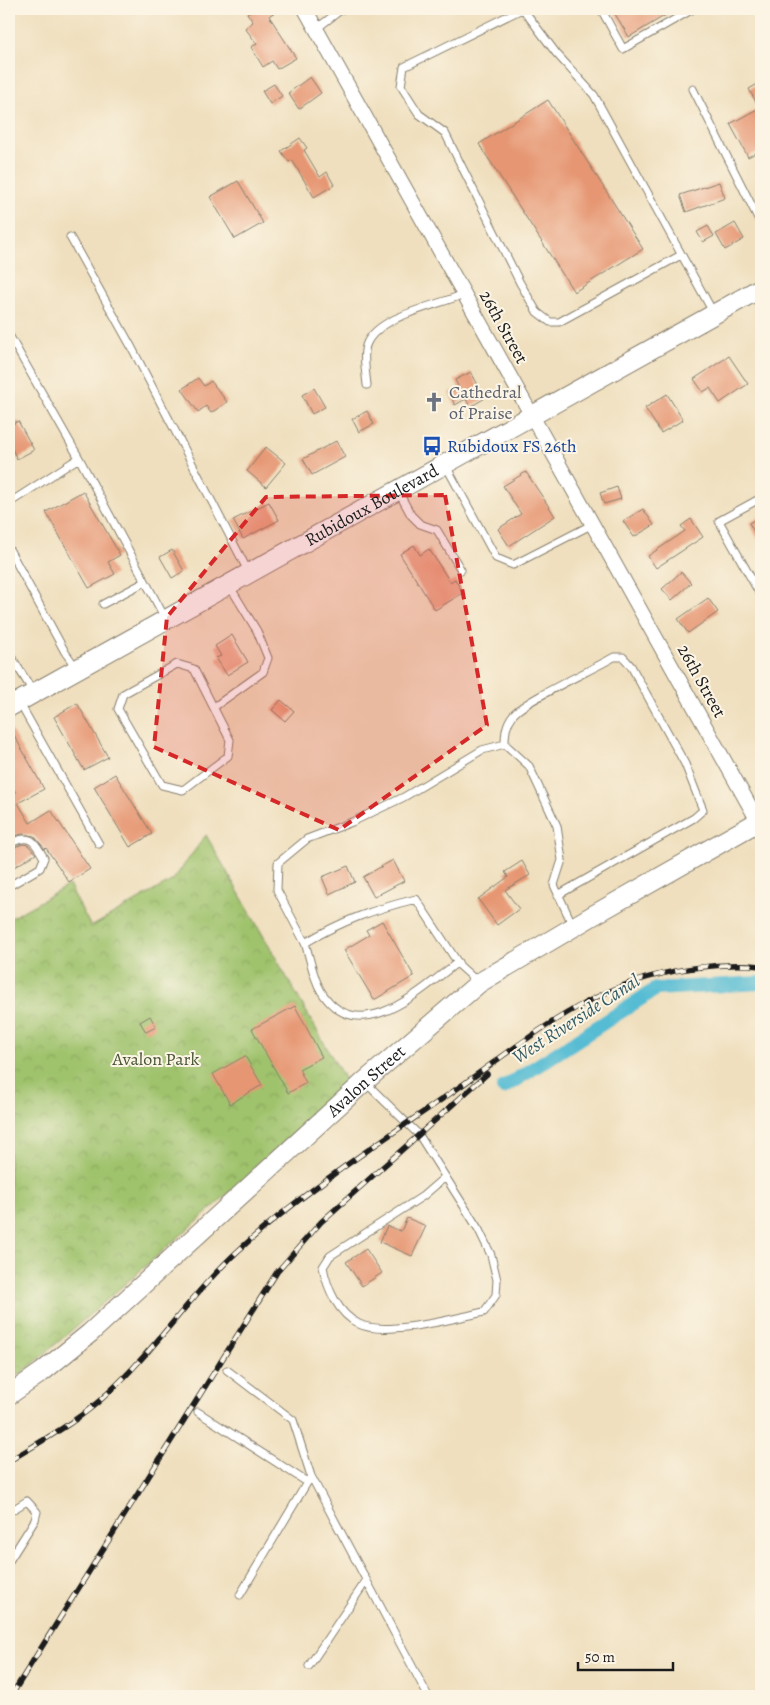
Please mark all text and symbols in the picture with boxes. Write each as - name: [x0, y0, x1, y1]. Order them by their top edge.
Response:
- street label: 26th Street: [474, 286, 534, 368]
- place label: Cathedral of Praise: [449, 380, 522, 425]
- church icon: Cathedral of Praise: [423, 391, 445, 413]
- place label: Rubidoux FS 26th: [447, 434, 577, 458]
- bus stop icon: Rubidoux FS 26th: [421, 435, 443, 457]
- street label: Rubidoux Boulevard: [300, 458, 443, 552]
- street label: 26th Street: [672, 640, 732, 722]
- water label: West Riverside Canal: [507, 968, 645, 1070]
- street label: Avalon Street: [321, 1040, 411, 1123]
- park label: Avalon Park: [112, 1047, 199, 1071]
- scale bar: [578, 1640, 672, 1672]
- text: 50 m: [585, 1647, 615, 1667]

